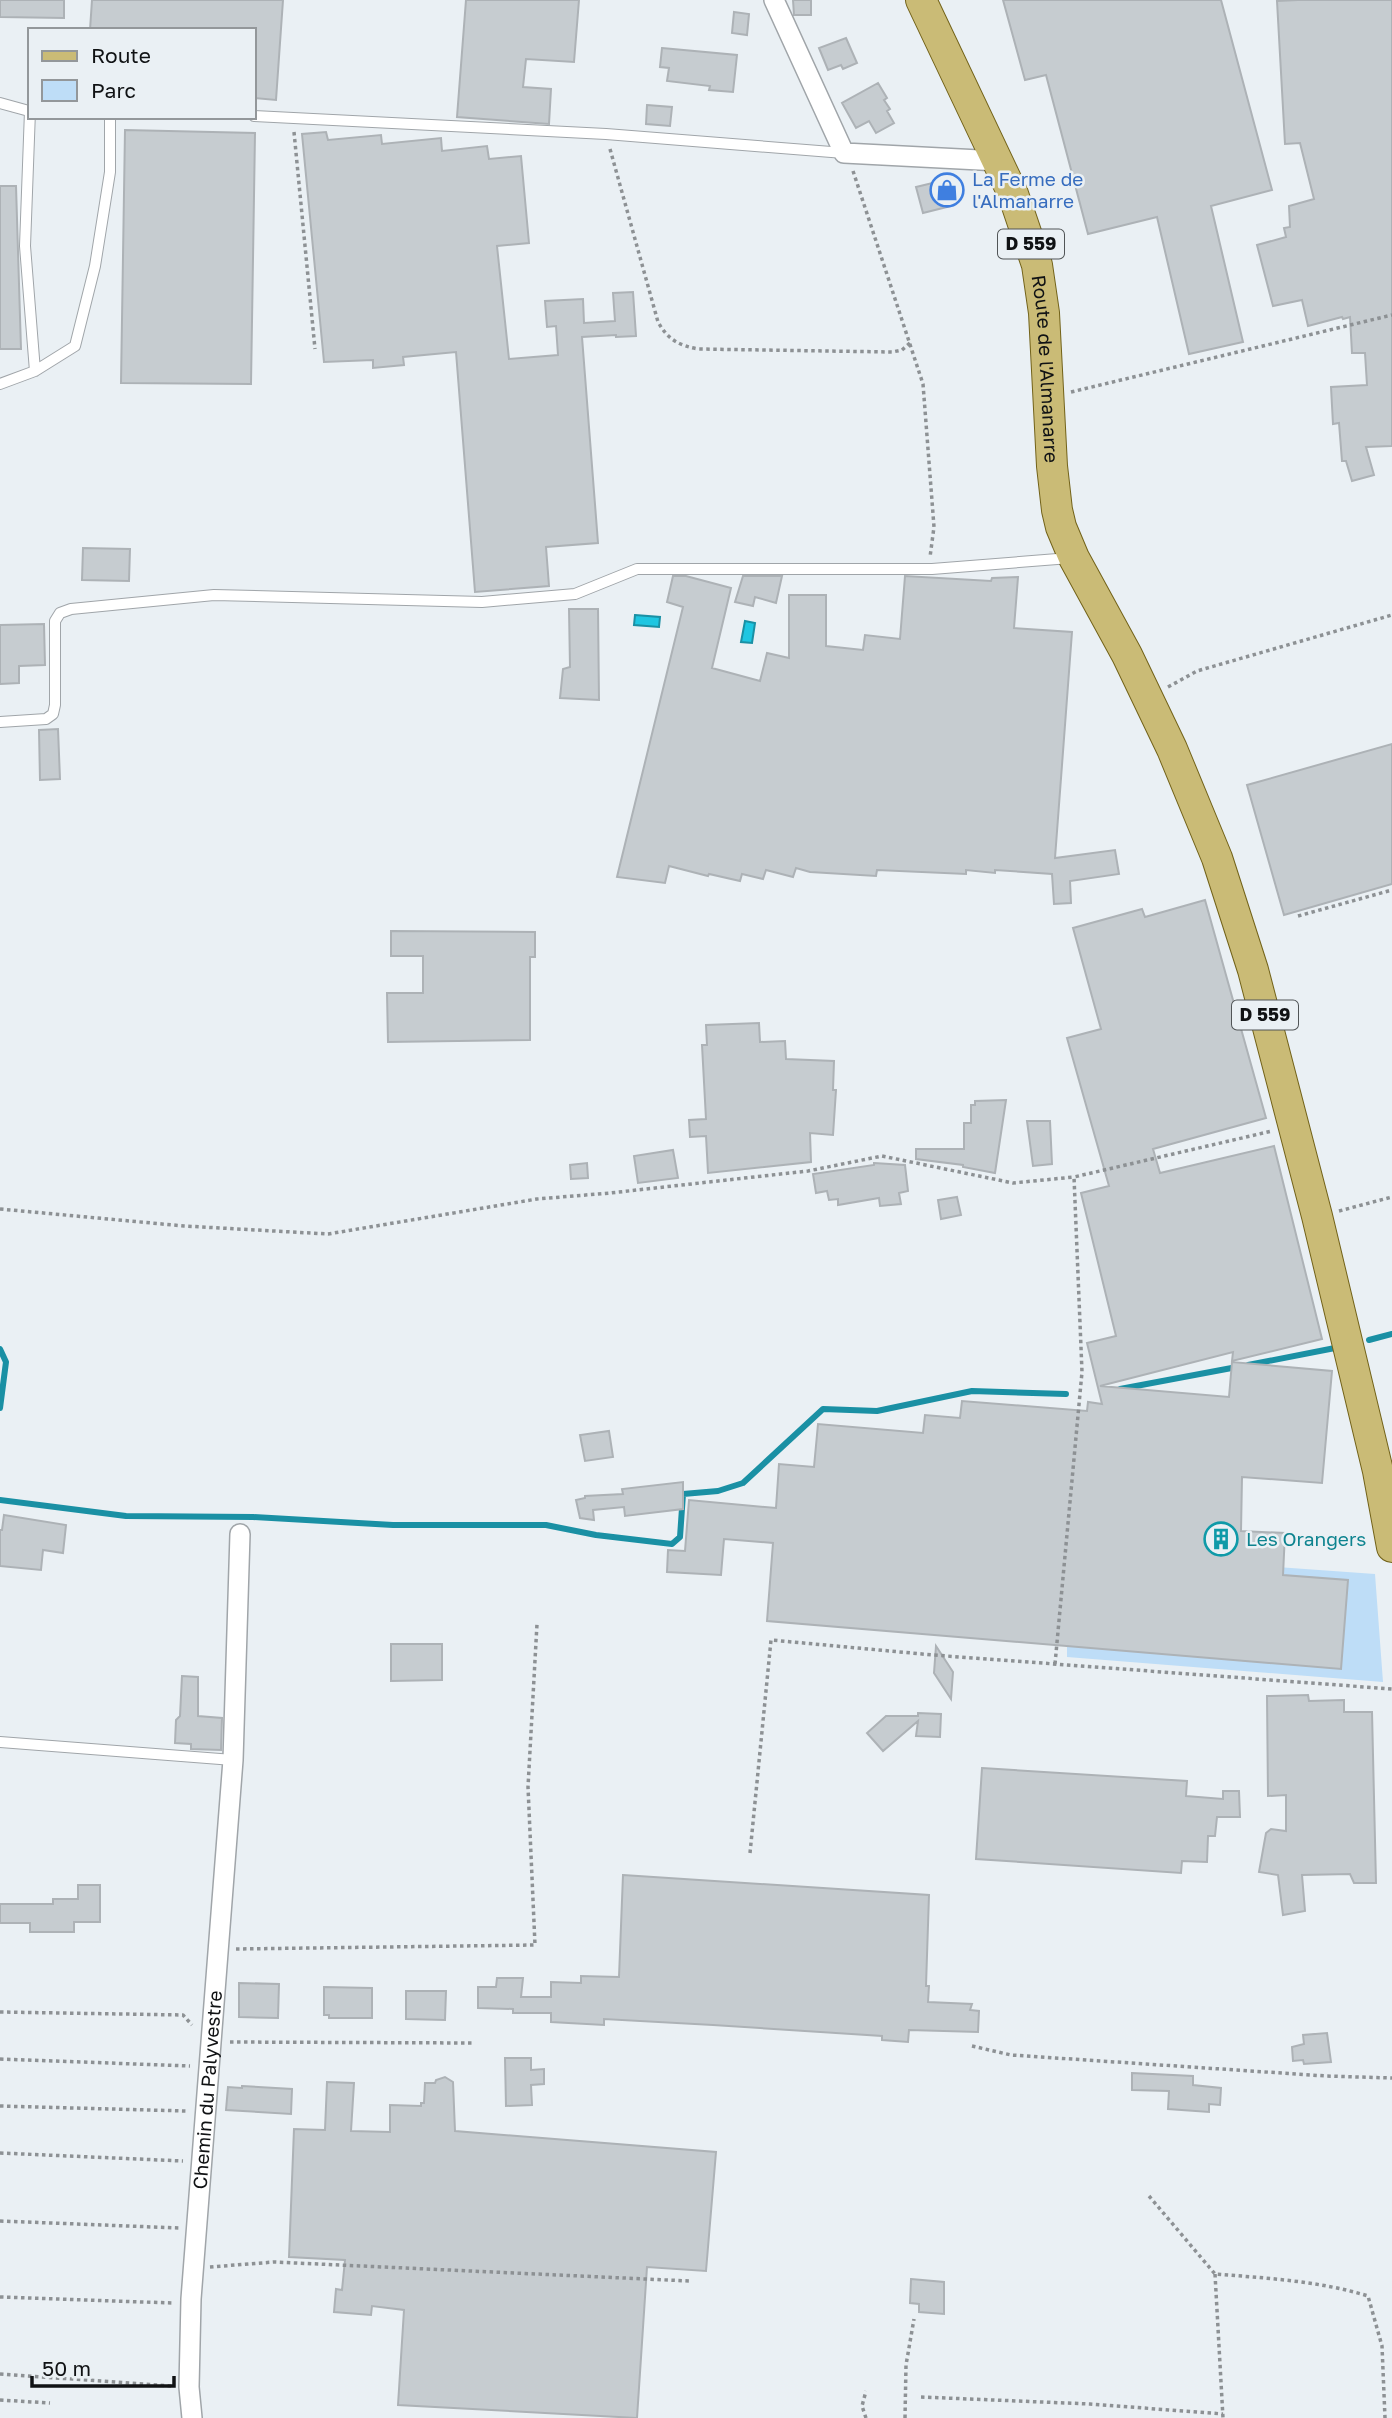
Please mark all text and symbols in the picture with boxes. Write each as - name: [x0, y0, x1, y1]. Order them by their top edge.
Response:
- legend: [28, 28, 256, 119]
- text: Route: [91, 42, 151, 68]
- text: Parc: [91, 77, 136, 103]
- place label: La Ferme de l'Almanarre: [972, 167, 1083, 212]
- shop icon: La Ferme de l'Almanarre: [928, 171, 966, 209]
- road number: D 559: [998, 230, 1064, 258]
- street label: Route de l'Almanarre: [1028, 273, 1064, 464]
- road number: D 559: [1232, 1000, 1298, 1030]
- building icon: Les Orangers: [1202, 1520, 1240, 1558]
- place label: Les Orangers: [1246, 1527, 1366, 1550]
- street label: Chemin du Palyvestre: [188, 1990, 226, 2190]
- scale bar: [32, 2344, 173, 2388]
- text: 50 m: [42, 2355, 91, 2381]

